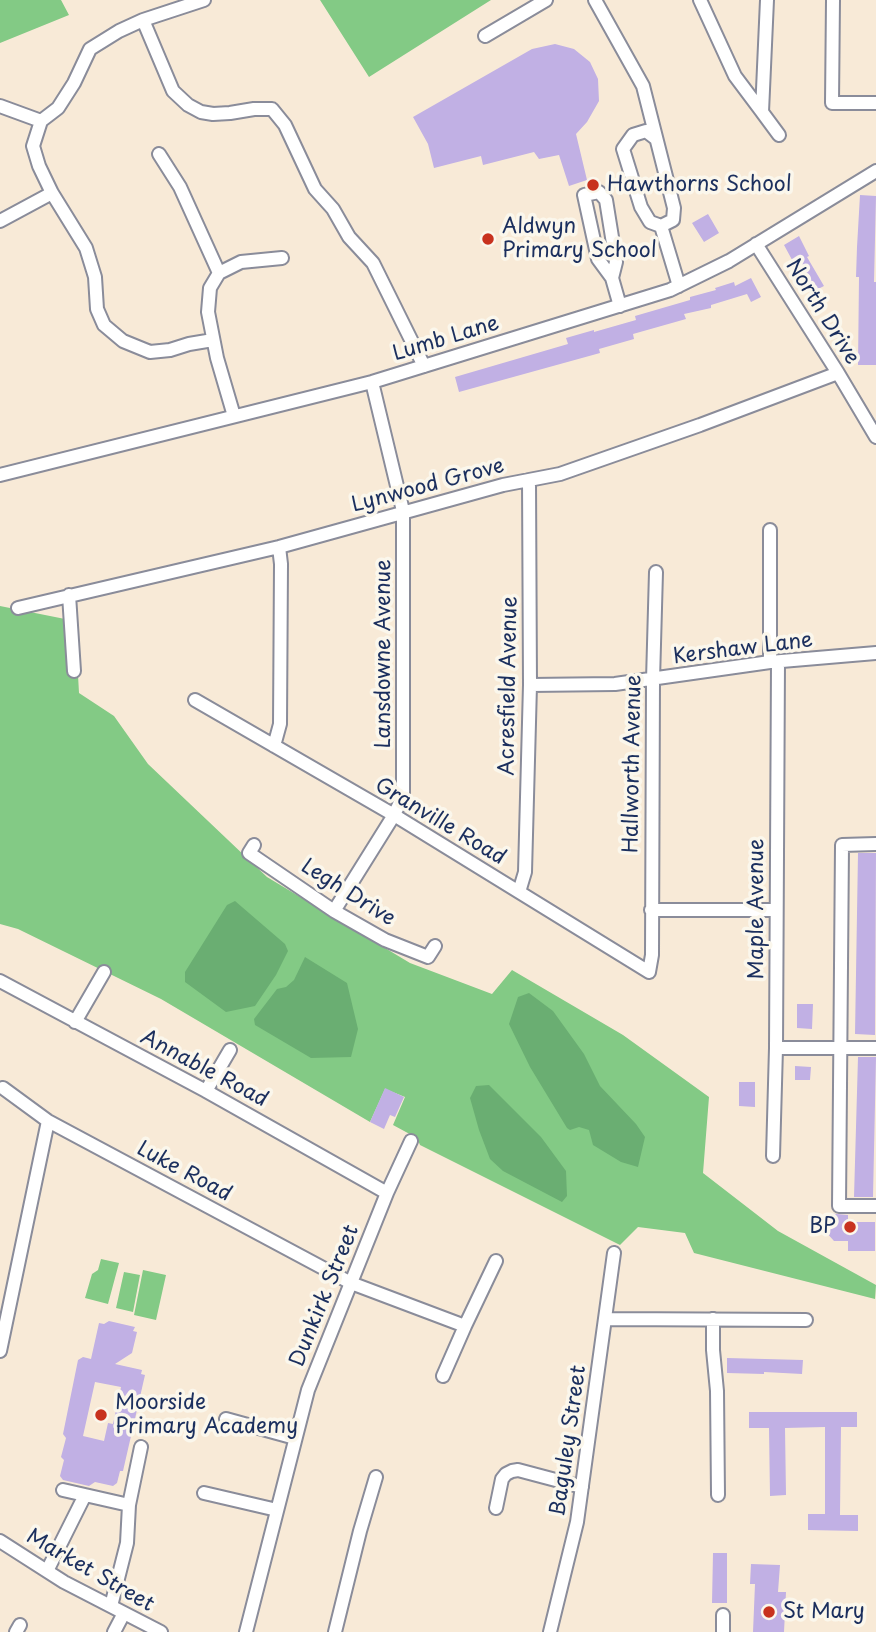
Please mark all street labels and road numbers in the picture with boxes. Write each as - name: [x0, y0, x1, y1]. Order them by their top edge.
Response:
- street label: North Drive: [780, 255, 864, 369]
- street label: Lumb Lane: [390, 311, 502, 367]
- street label: Lynwood Grove: [349, 454, 507, 518]
- street label: Lansdowne Avenue: [371, 559, 397, 749]
- street label: Acresfield Avenue: [495, 596, 523, 776]
- street label: Kershaw Lane: [672, 628, 814, 670]
- street label: Hallworth Avenue: [619, 675, 647, 853]
- street label: Granville Road: [370, 773, 510, 871]
- street label: Maple Avenue: [744, 839, 770, 979]
- street label: Legh Drive: [296, 854, 400, 932]
- street label: Annable Road: [136, 1025, 272, 1113]
- street label: Luke Road: [132, 1137, 236, 1207]
- street label: Dunkirk Street: [285, 1221, 365, 1371]
- street label: Baguley Street: [546, 1364, 592, 1518]
- street label: Market Street: [22, 1524, 158, 1618]

